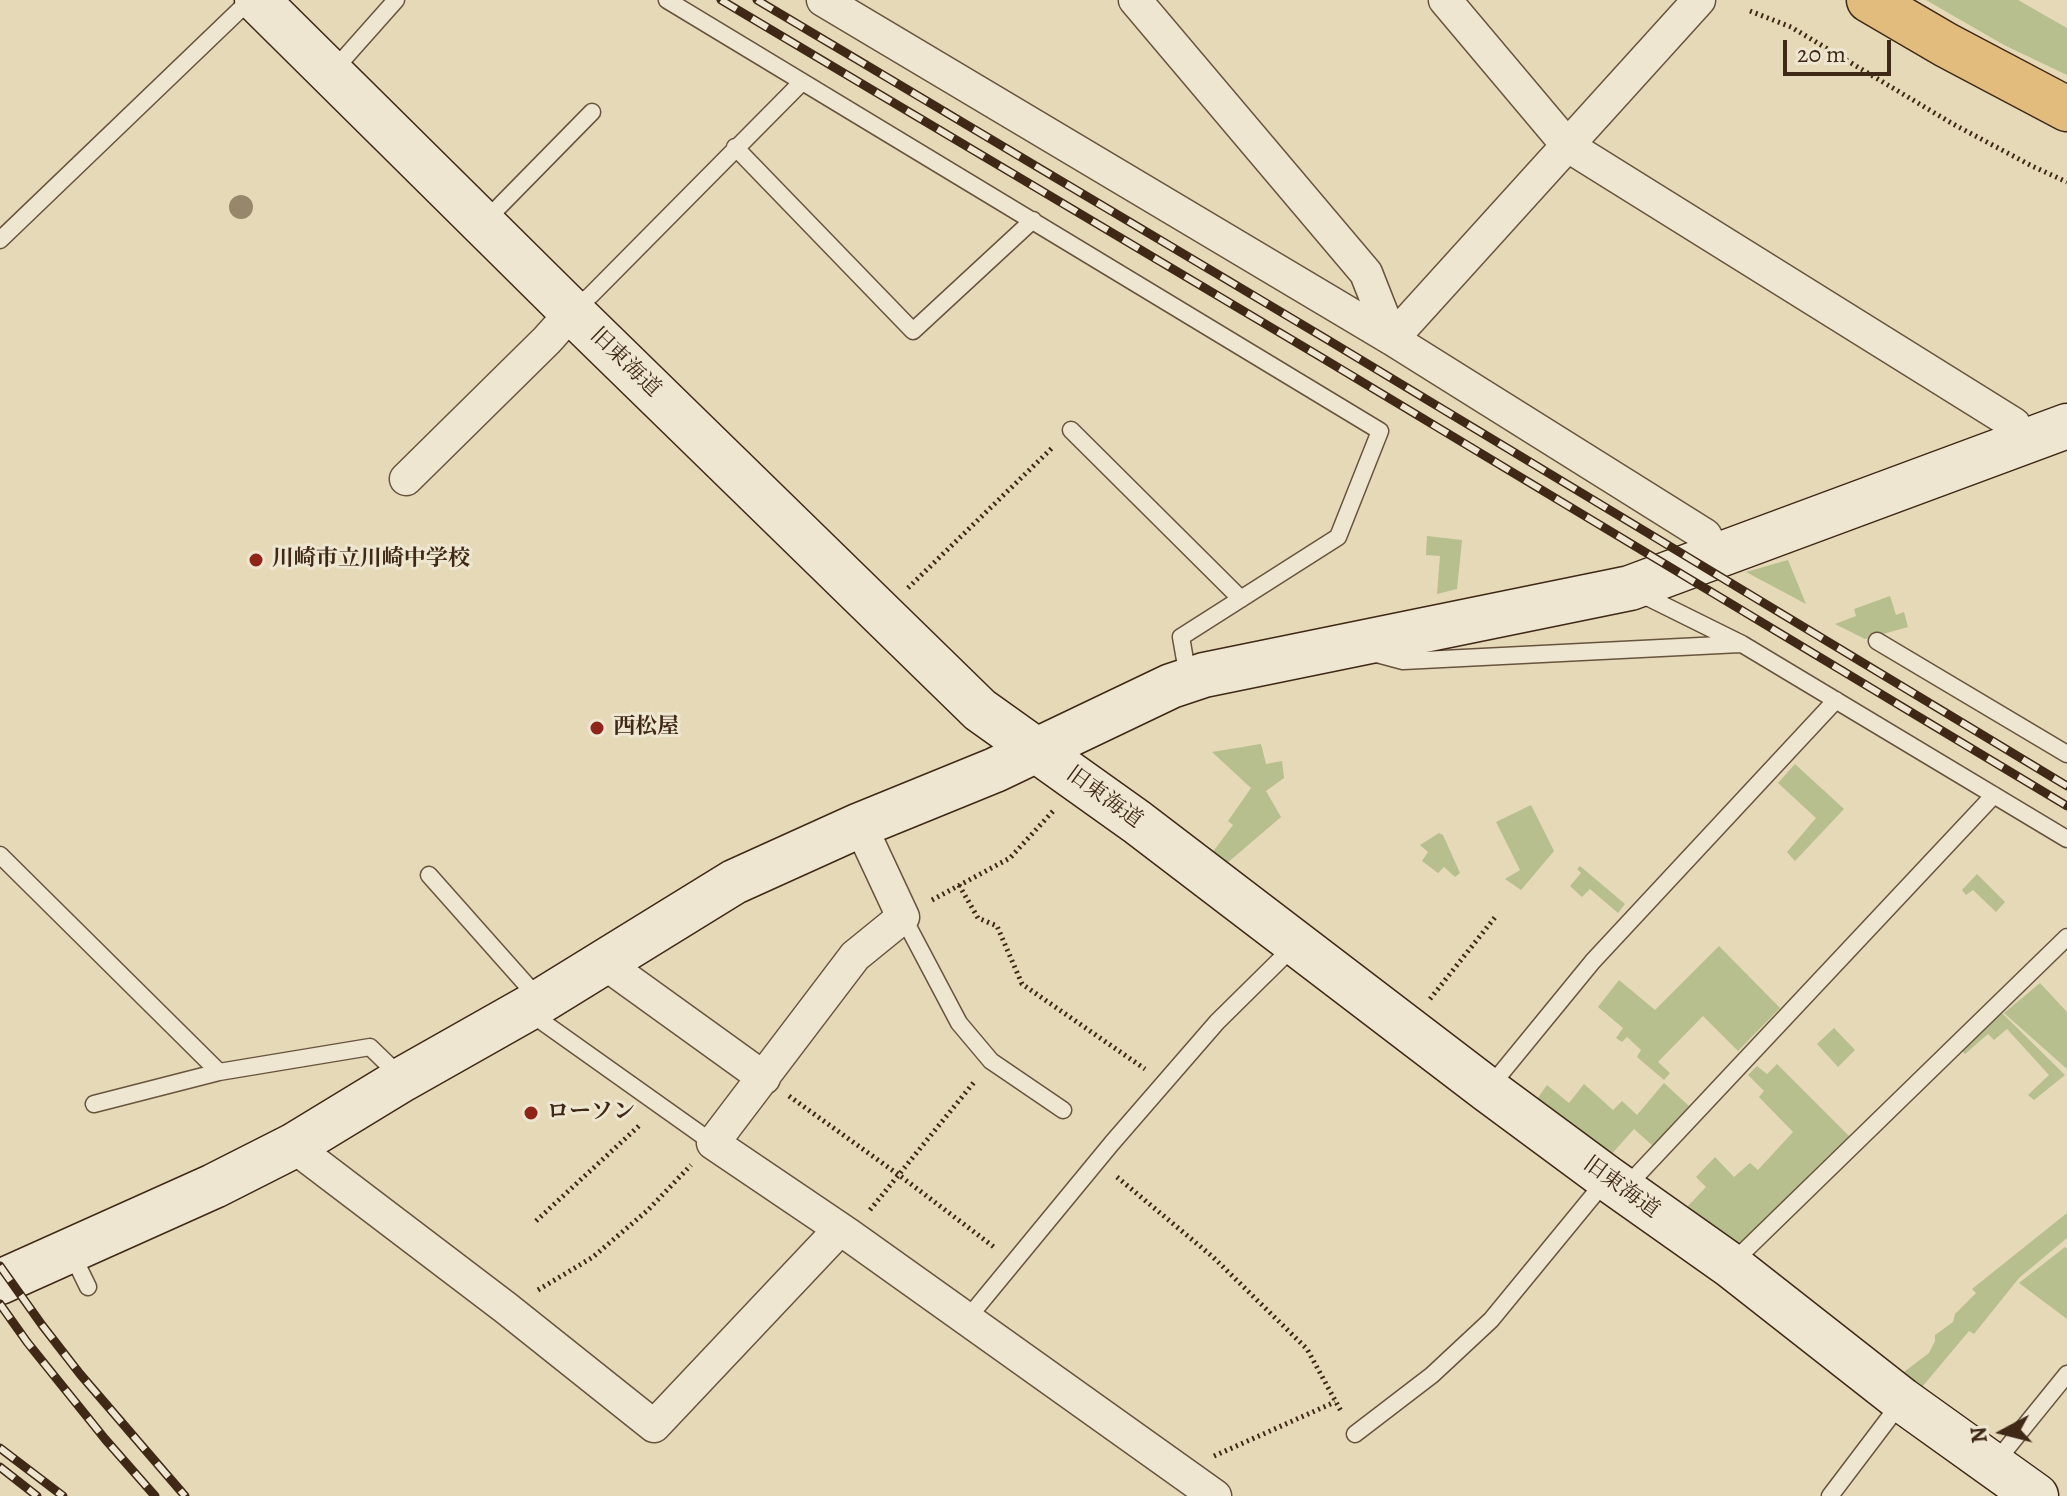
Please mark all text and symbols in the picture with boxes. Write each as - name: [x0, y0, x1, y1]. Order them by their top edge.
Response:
- scale bar: [1787, 24, 1895, 74]
- text: 20 m: [1797, 38, 1846, 70]
- street label: 旧東海道: [584, 323, 666, 403]
- place label: 川崎市立川崎中学校: [272, 547, 470, 573]
- marker: 川崎市立川崎中学校: [247, 551, 265, 569]
- place label: 西松屋: [613, 715, 679, 741]
- marker: 西松屋: [588, 719, 606, 737]
- street label: 旧東海道: [1061, 761, 1147, 835]
- place label: ローソン: [547, 1100, 635, 1126]
- marker: ローソン: [522, 1104, 540, 1122]
- street label: 旧東海道: [1578, 1151, 1664, 1225]
- north arrow: [1963, 1392, 2043, 1472]
- text: N: [1963, 1425, 1995, 1445]

